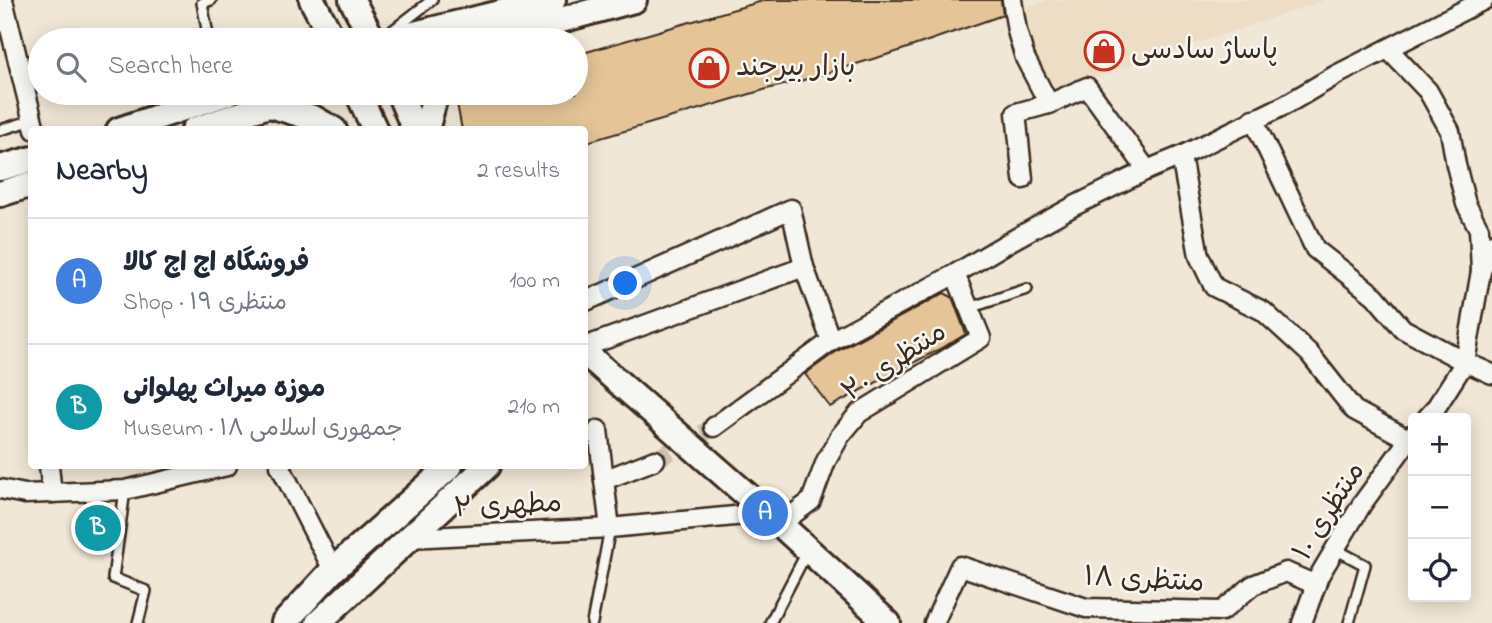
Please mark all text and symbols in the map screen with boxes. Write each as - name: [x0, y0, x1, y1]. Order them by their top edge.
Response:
- search box: [28, 28, 588, 105]
- shop icon: پاساژ سادسی: [1083, 30, 1125, 72]
- place label: پاساژ سادسی: [1131, 31, 1278, 72]
- shop icon: بازار بیرجند: [688, 47, 730, 89]
- icon: search: [52, 48, 90, 86]
- text: Search here: [108, 48, 233, 86]
- place label: بازار بیرجند: [736, 48, 855, 89]
- text: Nearby: [56, 150, 148, 194]
- text: 2 results: [477, 155, 560, 188]
- text: فروشگاه اچ اچ کالا: [123, 245, 309, 283]
- text: A: [72, 265, 86, 298]
- text: 100 m: [509, 265, 560, 298]
- your location: [608, 266, 642, 300]
- text: Shop · منتظری ۱۹: [123, 287, 287, 320]
- street label: منتظری ۲۰: [834, 313, 956, 413]
- text: موزه میراث پهلوانی: [123, 371, 325, 409]
- text: B: [71, 391, 87, 424]
- text: 210 m: [508, 391, 560, 424]
- text: Museum · جمهوری اسلامی ۱۸: [123, 413, 403, 446]
- map controls: [1408, 413, 1471, 602]
- button: +: [1408, 413, 1471, 476]
- street label: منتظری ۱۰: [1283, 455, 1377, 569]
- button: −: [1408, 476, 1471, 539]
- street label: مطهری ۲: [453, 484, 563, 530]
- pin: A: [742, 487, 788, 539]
- pin: B: [75, 502, 121, 554]
- button: locate: [1408, 539, 1471, 602]
- street label: منتظری ۱۸: [1083, 557, 1205, 605]

